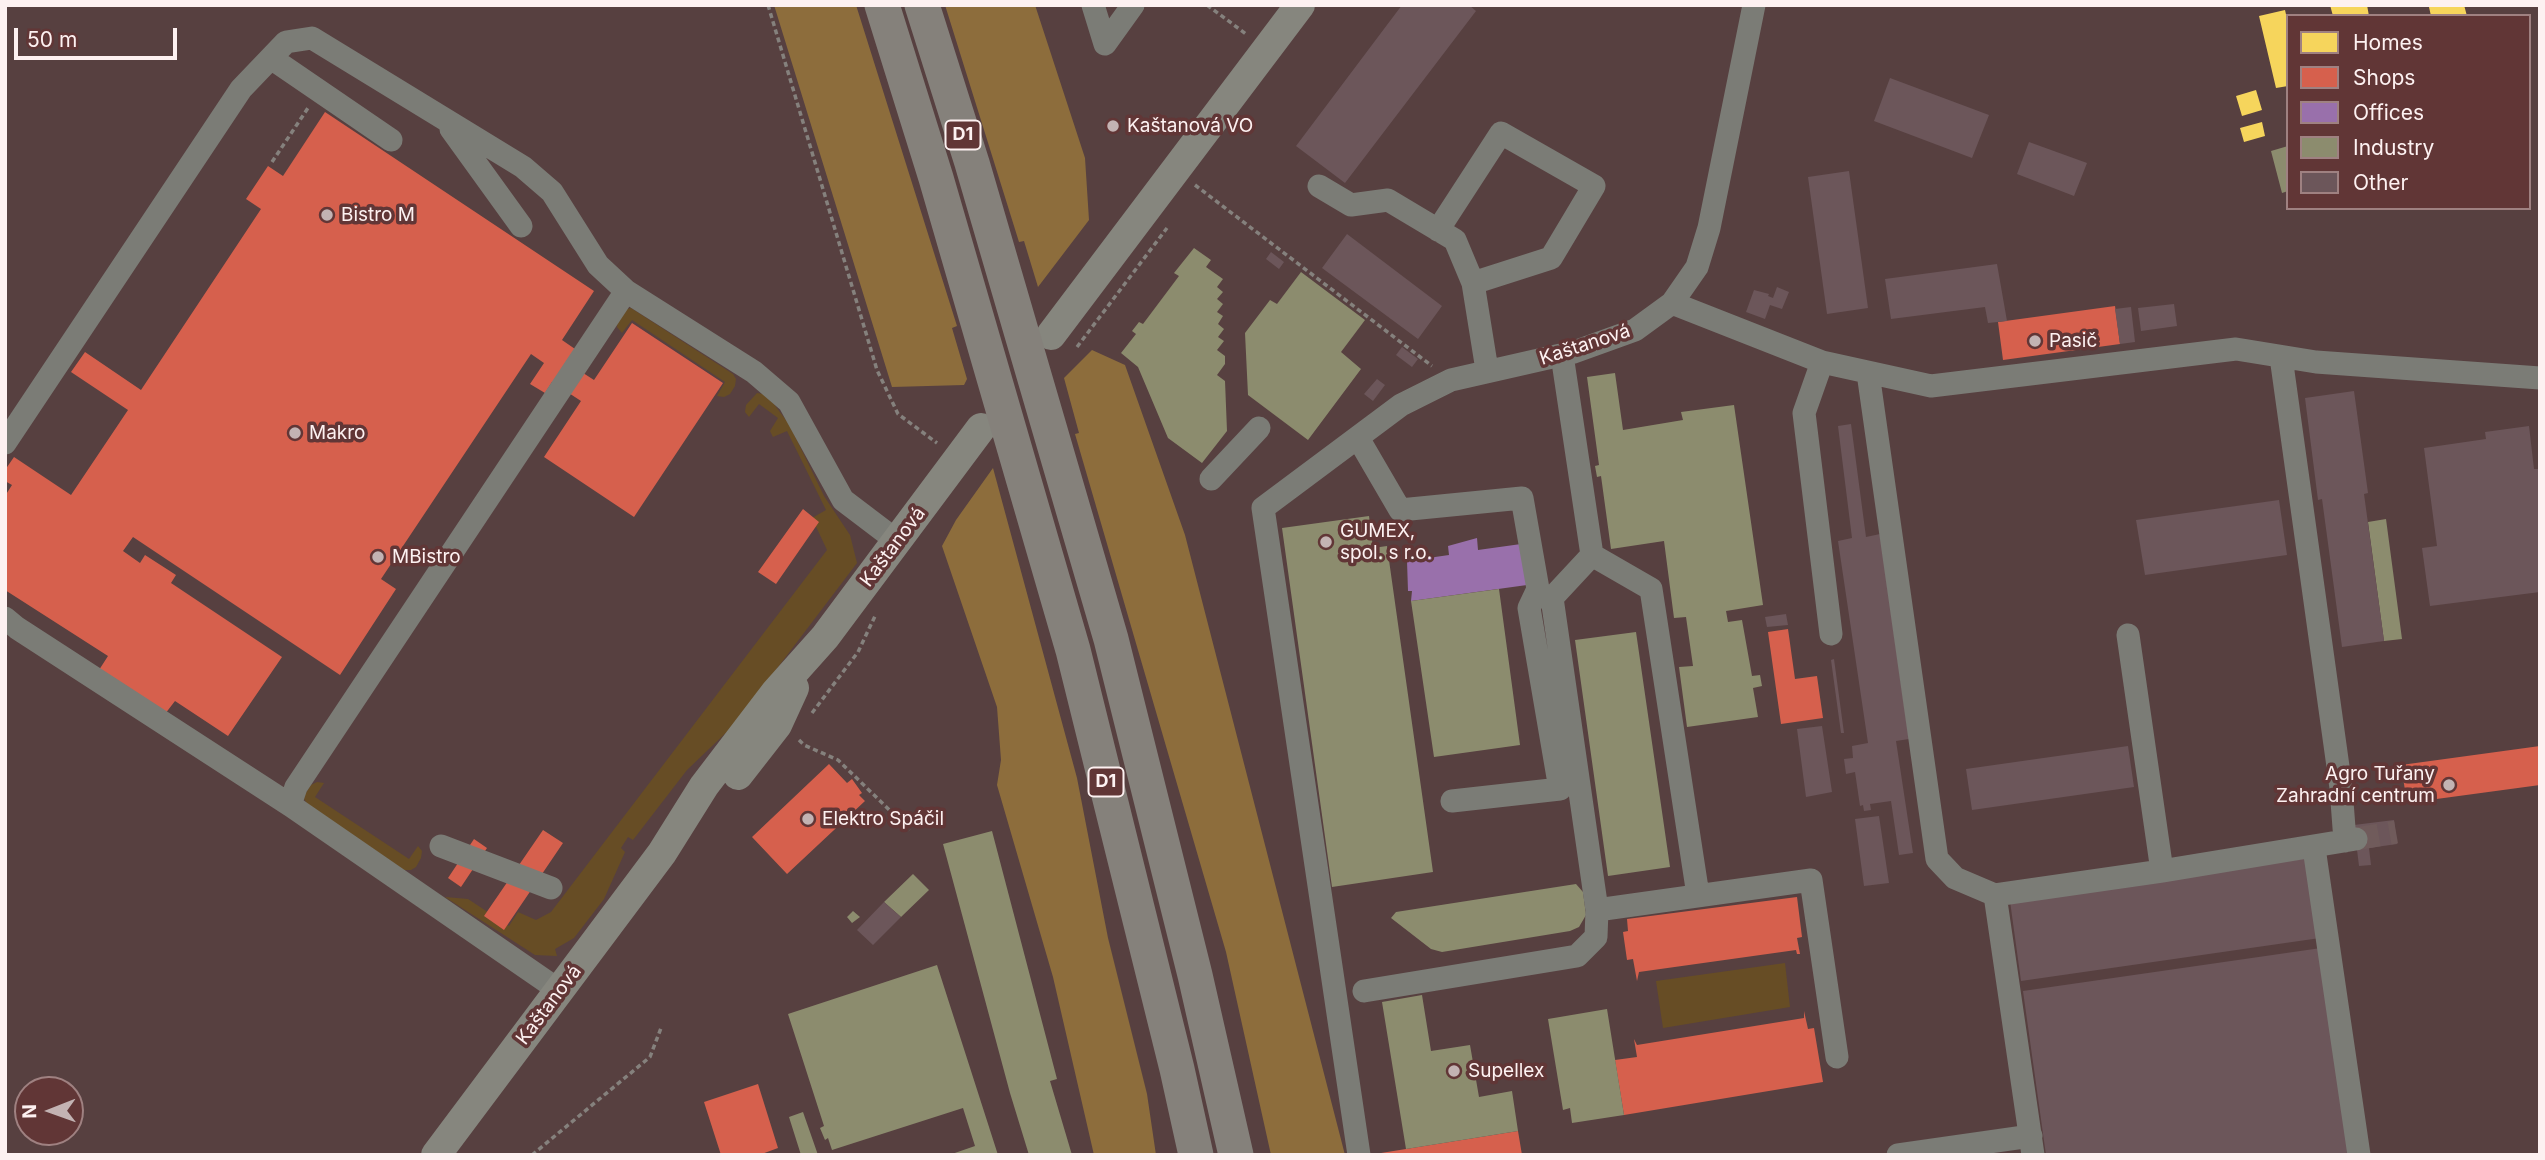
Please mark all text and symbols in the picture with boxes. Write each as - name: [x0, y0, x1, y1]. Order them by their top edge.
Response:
- scale bar: [18, 14, 180, 58]
- legend: [2286, 14, 2531, 210]
- text: 50 m: [27, 27, 77, 52]
- text: Homes: [2353, 30, 2423, 55]
- text: Shops: [2353, 65, 2415, 90]
- text: Offices: [2353, 100, 2424, 125]
- place label: Kaštanová VO: [1127, 115, 1253, 137]
- marker: Kaštanová VO: [1105, 118, 1121, 134]
- road number: D1: [946, 120, 981, 150]
- text: Industry: [2353, 135, 2434, 160]
- text: Other: [2353, 170, 2409, 195]
- place label: Bistro M: [341, 204, 415, 226]
- marker: Bistro M: [319, 207, 335, 223]
- street label: Kaštanová: [1537, 320, 1633, 370]
- place label: Pasič: [2049, 330, 2097, 352]
- marker: Pasič: [2027, 333, 2043, 349]
- place label: Makro: [309, 422, 365, 444]
- marker: Makro: [287, 425, 303, 441]
- street label: Kaštanová: [856, 503, 930, 591]
- place label: GUMEX, spol. s r.o.: [1340, 520, 1432, 564]
- marker: GUMEX, spol. s r.o.: [1318, 534, 1334, 550]
- place label: MBistro: [392, 546, 461, 568]
- marker: MBistro: [370, 549, 386, 565]
- place label: Agro Tuřany Zahradní centrum: [2276, 763, 2435, 807]
- road number: D1: [1088, 768, 1124, 796]
- marker: Agro Tuřany Zahradní centrum: [2441, 777, 2457, 793]
- place label: Elektro Spáčil: [822, 808, 944, 830]
- marker: Elektro Spáčil: [800, 811, 816, 827]
- street label: Kaštanová: [512, 961, 586, 1049]
- place label: Supellex: [1468, 1060, 1544, 1082]
- marker: Supellex: [1446, 1063, 1462, 1079]
- north arrow: [14, 1076, 84, 1146]
- text: N: [18, 1104, 41, 1119]

